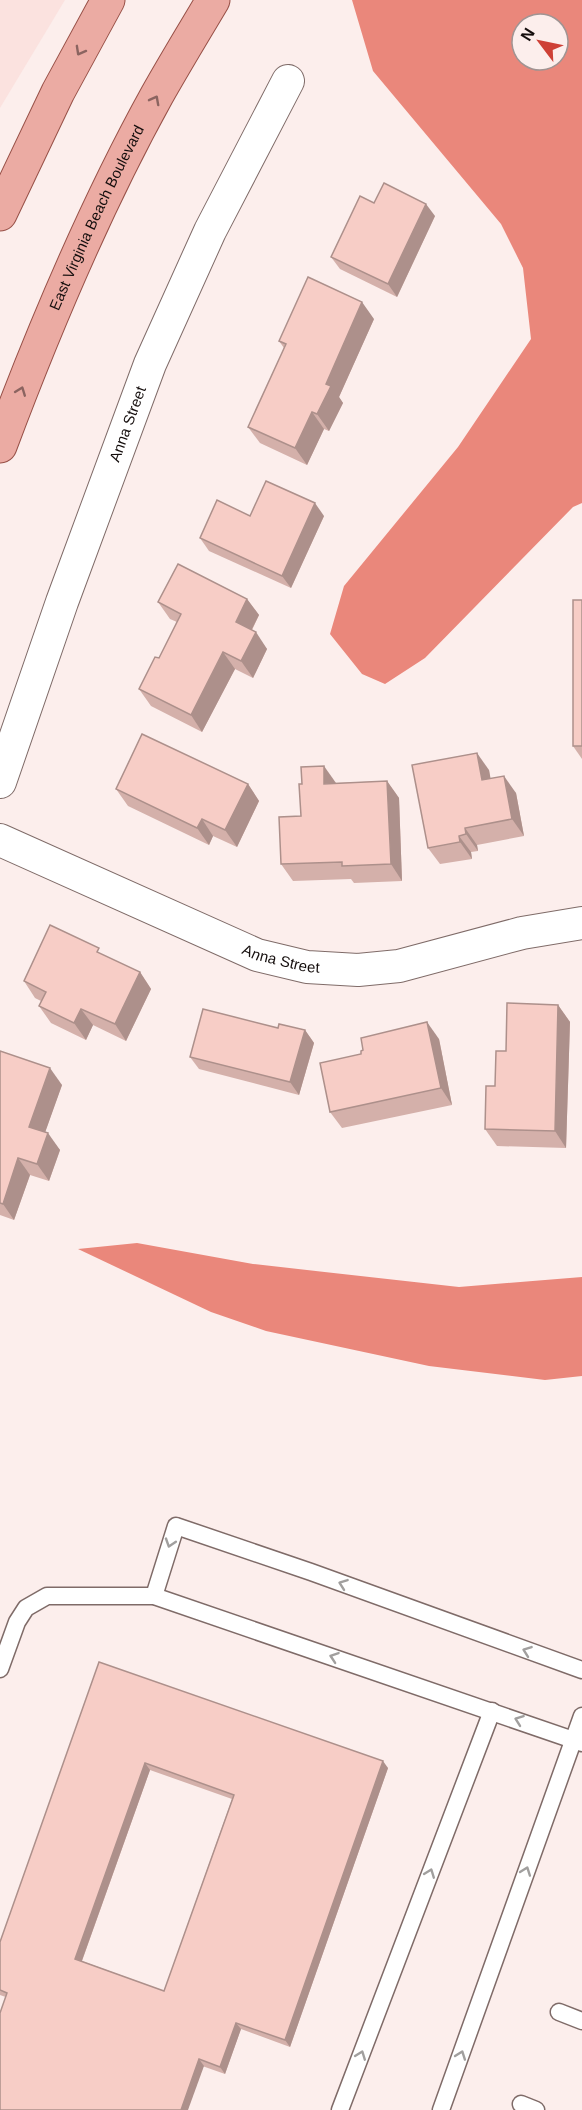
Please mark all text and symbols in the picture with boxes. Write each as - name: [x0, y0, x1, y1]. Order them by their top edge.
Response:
- north arrow: [510, 12, 570, 72]
- text: N: [517, 25, 538, 44]
- one-way arrow: [76, 45, 87, 55]
- one-way arrow: [148, 95, 159, 106]
- street label: East Virginia Beach Boulevard: [46, 122, 147, 313]
- street label: Anna Street: [106, 383, 149, 464]
- one-way arrow: [13, 386, 26, 397]
- street label: Anna Street: [240, 941, 321, 976]
- one-way arrow: [165, 1537, 178, 1548]
- one-way arrow: [339, 1579, 349, 1592]
- one-way arrow: [522, 1646, 532, 1659]
- one-way arrow: [329, 1652, 340, 1664]
- one-way arrow: [514, 1715, 524, 1728]
- one-way arrow: [519, 1866, 532, 1877]
- one-way arrow: [423, 1868, 435, 1879]
- one-way arrow: [353, 2050, 366, 2061]
- one-way arrow: [453, 2050, 466, 2061]

